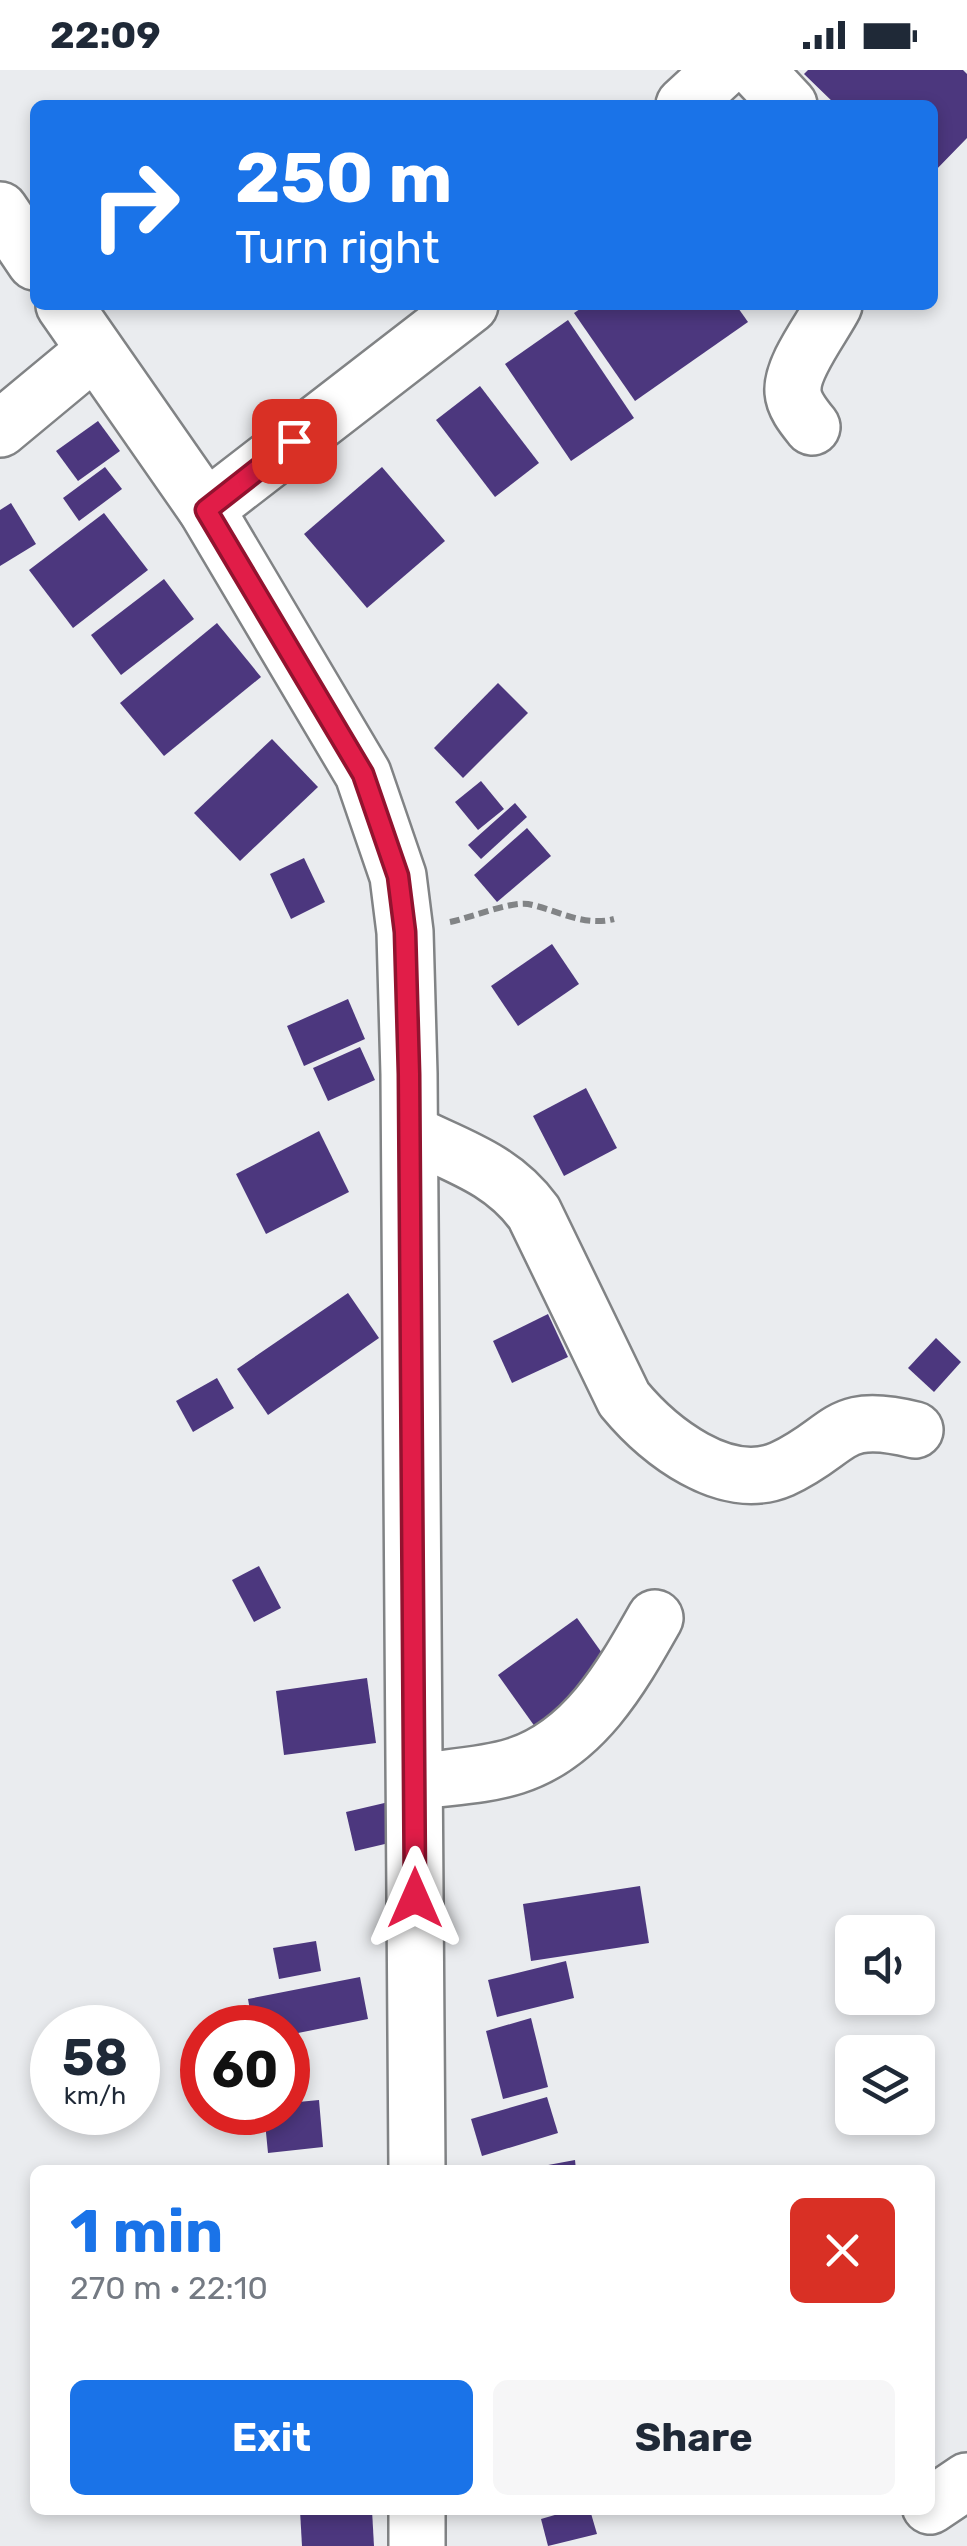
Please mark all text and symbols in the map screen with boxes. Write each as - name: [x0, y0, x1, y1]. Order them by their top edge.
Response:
- text: 22:09: [50, 12, 161, 58]
- text: 250 m: [235, 137, 452, 220]
- icon: right: [70, 140, 200, 270]
- text: Turn right: [235, 221, 439, 274]
- pin: [252, 399, 337, 484]
- icon: arrive: [267, 414, 322, 469]
- position arrow: [363, 1846, 467, 1950]
- map controls: [835, 1915, 935, 2135]
- button: sound: [835, 1915, 935, 2015]
- speed limit sign: 60: [180, 2005, 310, 2135]
- text: 58: [62, 2028, 128, 2088]
- button: layers: [835, 2035, 935, 2135]
- text: km/h: [64, 2081, 126, 2110]
- text: 1 min: [70, 2196, 223, 2267]
- button: close: [790, 2198, 895, 2303]
- text: 270 m · 22:10: [70, 2269, 268, 2307]
- button: Exit: [70, 2380, 473, 2495]
- button: Share: [493, 2380, 895, 2495]

